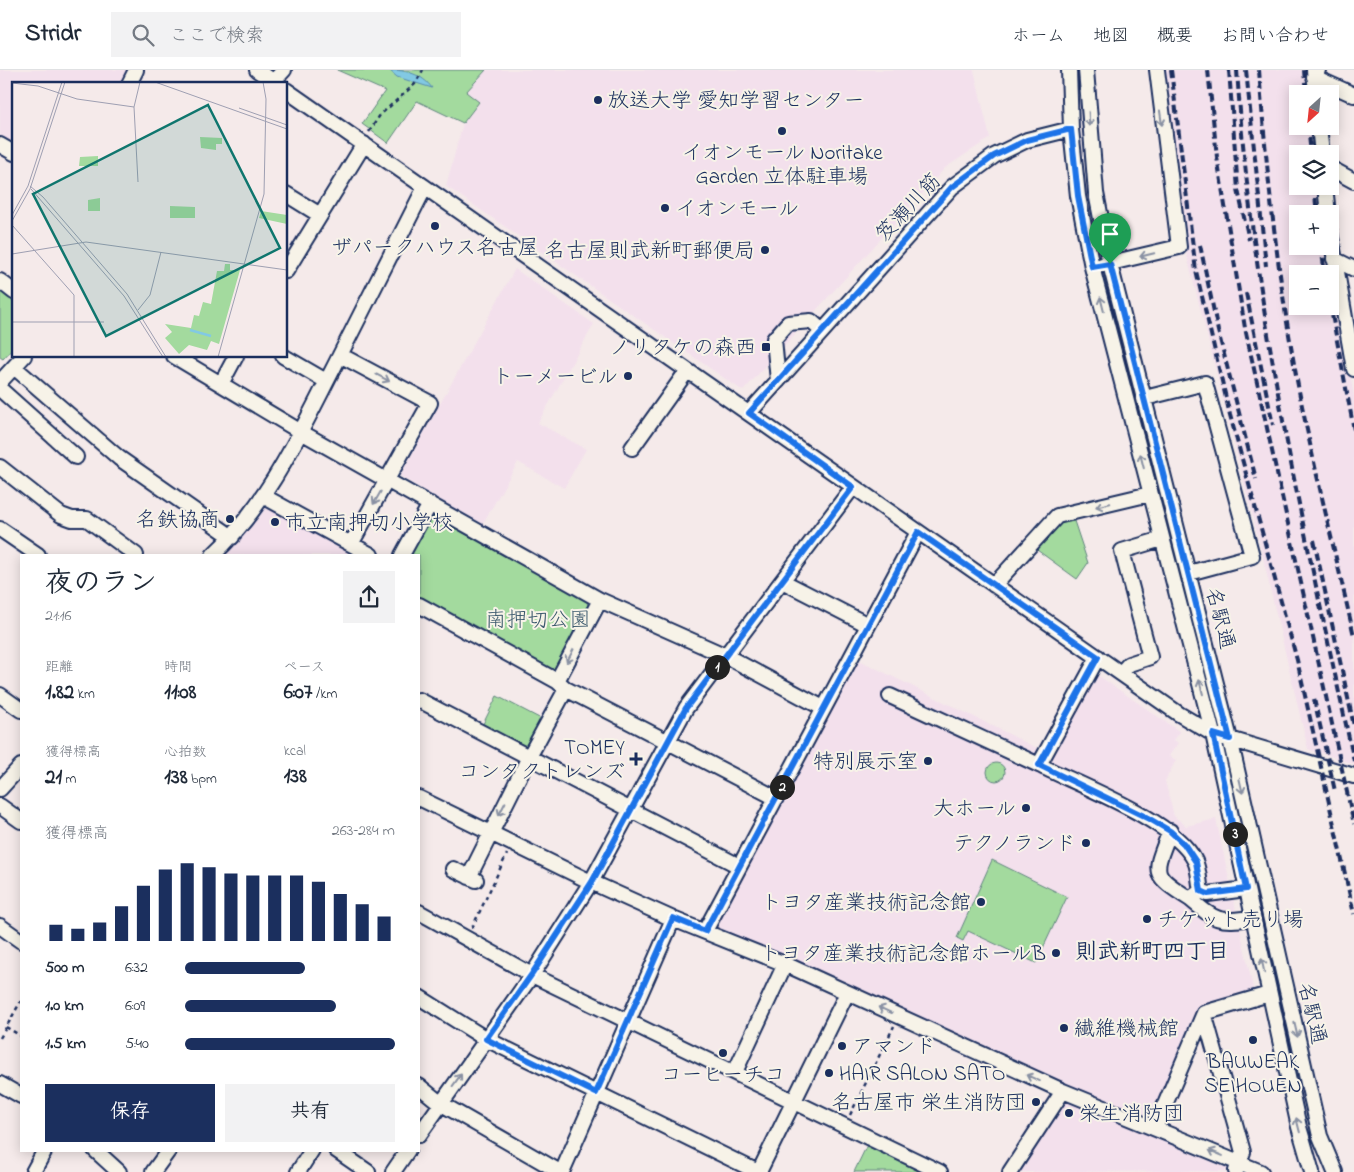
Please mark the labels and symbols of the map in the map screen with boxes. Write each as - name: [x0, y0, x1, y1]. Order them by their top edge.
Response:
- inset map: [12, 82, 288, 358]
- north arrow: [1289, 85, 1339, 135]
- place label: 放送大学 愛知学習センター: [608, 87, 864, 117]
- marker: 放送大学 愛知学習センター: [592, 94, 604, 106]
- one-way arrow: [1084, 110, 1093, 126]
- one-way arrow: [1157, 110, 1167, 126]
- marker: イオンモール Noritake Garden 立体駐車場: [776, 125, 788, 137]
- place label: イオンモール Noritake Garden 立体駐車場: [681, 139, 883, 193]
- street label: 笈瀬川筋: [870, 167, 949, 249]
- place label: イオンモール: [675, 195, 799, 225]
- marker: イオンモール: [659, 202, 671, 214]
- pin: [1089, 213, 1131, 264]
- marker: ザパークハウス名古屋: [429, 220, 441, 232]
- place label: ザパークハウス名古屋: [331, 234, 539, 264]
- place label: 名古屋則武新町郵便局: [545, 237, 755, 267]
- marker: 名古屋則武新町郵便局: [759, 244, 771, 256]
- one-way arrow: [1139, 251, 1155, 260]
- one-way arrow: [1096, 297, 1106, 313]
- place label: ノリタケの森西: [609, 334, 756, 364]
- marker: ノリタケの森西: [760, 341, 772, 353]
- place label: トーメービル: [492, 363, 618, 393]
- marker: トーメービル: [622, 370, 634, 382]
- one-way arrow: [375, 374, 390, 383]
- one-way arrow: [1137, 454, 1146, 470]
- one-way arrow: [371, 490, 381, 504]
- one-way arrow: [1095, 501, 1111, 510]
- place label: 名鉄協商: [136, 506, 220, 536]
- place label: 市立南押切小学校: [285, 509, 453, 539]
- marker: 名鉄協商: [224, 513, 236, 525]
- marker: 市立南押切小学校: [269, 516, 281, 528]
- street label: 名駅通: [1197, 584, 1241, 653]
- park label: 南押切公園: [486, 606, 591, 636]
- one-way arrow: [565, 648, 574, 663]
- pin: 1: [704, 654, 730, 680]
- one-way arrow: [1195, 679, 1205, 695]
- place label: TOMEY コンタクトレンズ: [458, 734, 625, 788]
- place label: 特別展示室: [813, 748, 918, 778]
- marker: TOMEY コンタクトレンズ: [629, 752, 643, 766]
- marker: 特別展示室: [922, 755, 934, 767]
- pin: 2: [770, 774, 794, 800]
- one-way arrow: [1237, 778, 1246, 794]
- place label: 大ホール: [933, 795, 1016, 825]
- one-way arrow: [497, 801, 506, 816]
- marker: 大ホール: [1020, 802, 1032, 814]
- pin: 3: [1222, 822, 1248, 846]
- place label: テクノランド: [953, 830, 1076, 860]
- marker: テクノランド: [1080, 837, 1092, 849]
- place label: トヨタ産業技術記念館: [761, 889, 971, 919]
- marker: トヨタ産業技術記念館: [975, 896, 987, 908]
- place label: チケット売り場: [1157, 906, 1304, 936]
- marker: チケット売り場: [1141, 913, 1153, 925]
- district label: 則武新町四丁目: [1075, 937, 1229, 969]
- place label: トヨタ産業技術記念館ホールB: [760, 940, 1046, 970]
- marker: トヨタ産業技術記念館ホールB: [1050, 947, 1062, 959]
- one-way arrow: [1258, 959, 1267, 975]
- street label: 名駅通: [1289, 979, 1333, 1048]
- one-way arrow: [878, 1005, 893, 1015]
- place label: 繊維機械館: [1074, 1015, 1179, 1045]
- marker: 繊維機械館: [1058, 1022, 1070, 1034]
- one-way arrow: [1292, 1022, 1301, 1038]
- place label: アマンド: [852, 1033, 936, 1063]
- marker: BAUWEAK SEIHOUEN: [1247, 1034, 1259, 1046]
- marker: アマンド: [836, 1040, 848, 1052]
- marker: コーヒーチコ: [717, 1047, 729, 1059]
- place label: BAUWEAK SEIHOUEN: [1204, 1048, 1302, 1102]
- place label: HAIR SALON SATO: [839, 1060, 1006, 1090]
- place label: コーヒーチコ: [661, 1061, 785, 1091]
- marker: HAIR SALON SATO: [823, 1067, 835, 1079]
- one-way arrow: [1026, 1072, 1041, 1082]
- one-way arrow: [451, 1074, 462, 1087]
- place label: 名古屋市 栄生消防団: [832, 1089, 1026, 1119]
- marker: 名古屋市 栄生消防団: [1030, 1096, 1042, 1108]
- place label: 栄生消防団: [1079, 1100, 1184, 1130]
- marker: 栄生消防団: [1063, 1107, 1075, 1119]
- one-way arrow: [1293, 1118, 1303, 1134]
- one-way arrow: [1209, 1148, 1224, 1158]

